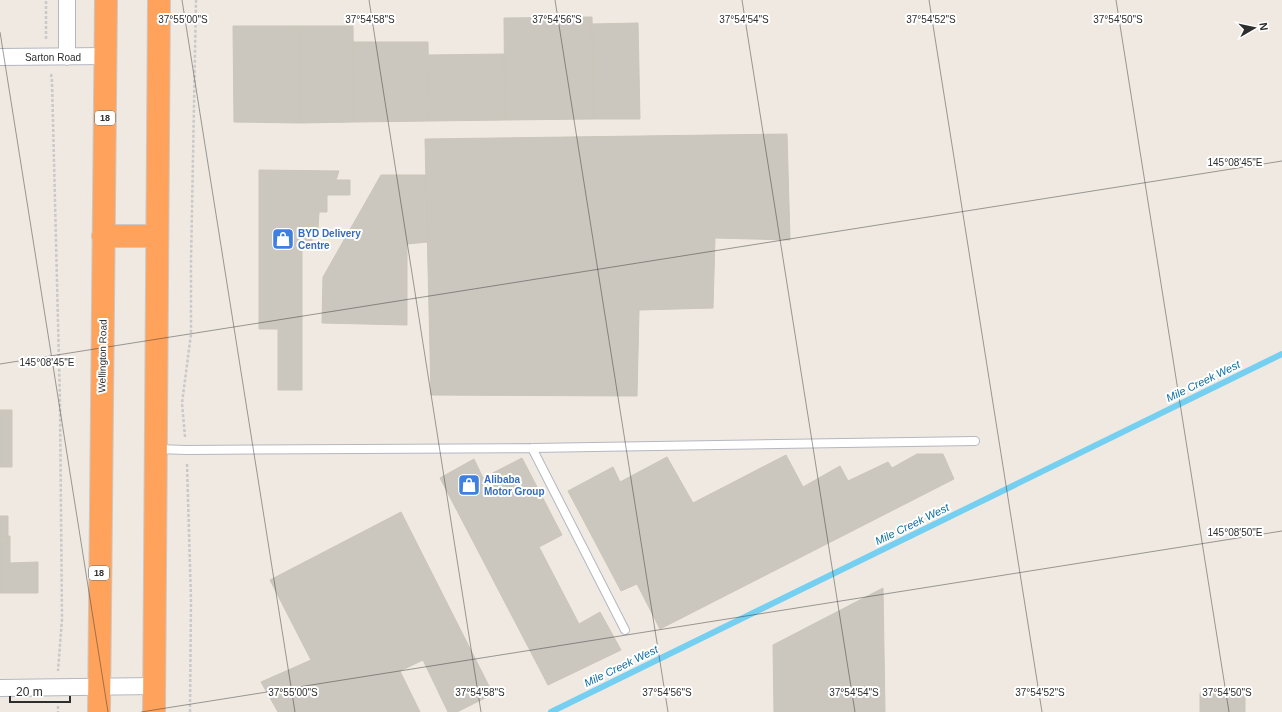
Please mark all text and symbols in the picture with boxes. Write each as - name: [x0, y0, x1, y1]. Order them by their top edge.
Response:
- north arrow: [1234, 8, 1274, 48]
- text: 37°55'00"S: [158, 14, 208, 25]
- text: 37°54'58"S: [345, 14, 395, 25]
- text: 37°54'56"S: [532, 14, 582, 25]
- text: 37°54'54"S: [719, 14, 769, 25]
- text: 37°54'52"S: [906, 14, 956, 25]
- text: 37°54'50"S: [1093, 14, 1143, 25]
- text: N: [1257, 22, 1270, 31]
- street label: Sarton Road: [25, 52, 81, 63]
- road number: 18: [95, 111, 115, 125]
- text: 145°08'45"E: [1207, 157, 1263, 168]
- shop icon: BYD Delivery Centre: [270, 226, 296, 252]
- place label: BYD Delivery Centre: [298, 228, 361, 251]
- street label: Wellington Road: [96, 319, 109, 393]
- text: 145°08'45"E: [19, 357, 75, 368]
- water label: Mile Creek West: [1164, 358, 1243, 404]
- shop icon: Alibaba Motor Group: [456, 472, 482, 498]
- place label: Alibaba Motor Group: [484, 474, 545, 497]
- water label: Mile Creek West: [873, 501, 952, 547]
- text: 145°08'50"E: [1207, 527, 1263, 538]
- road number: 18: [89, 566, 109, 580]
- water label: Mile Creek West: [582, 643, 661, 689]
- scale bar: [10, 678, 70, 704]
- text: 20 m: [16, 685, 43, 699]
- text: 37°55'00"S: [268, 687, 318, 698]
- text: 37°54'58"S: [455, 687, 505, 698]
- text: 37°54'56"S: [642, 687, 692, 698]
- text: 37°54'54"S: [829, 687, 879, 698]
- text: 37°54'52"S: [1015, 687, 1065, 698]
- text: 37°54'50"S: [1202, 687, 1252, 698]

